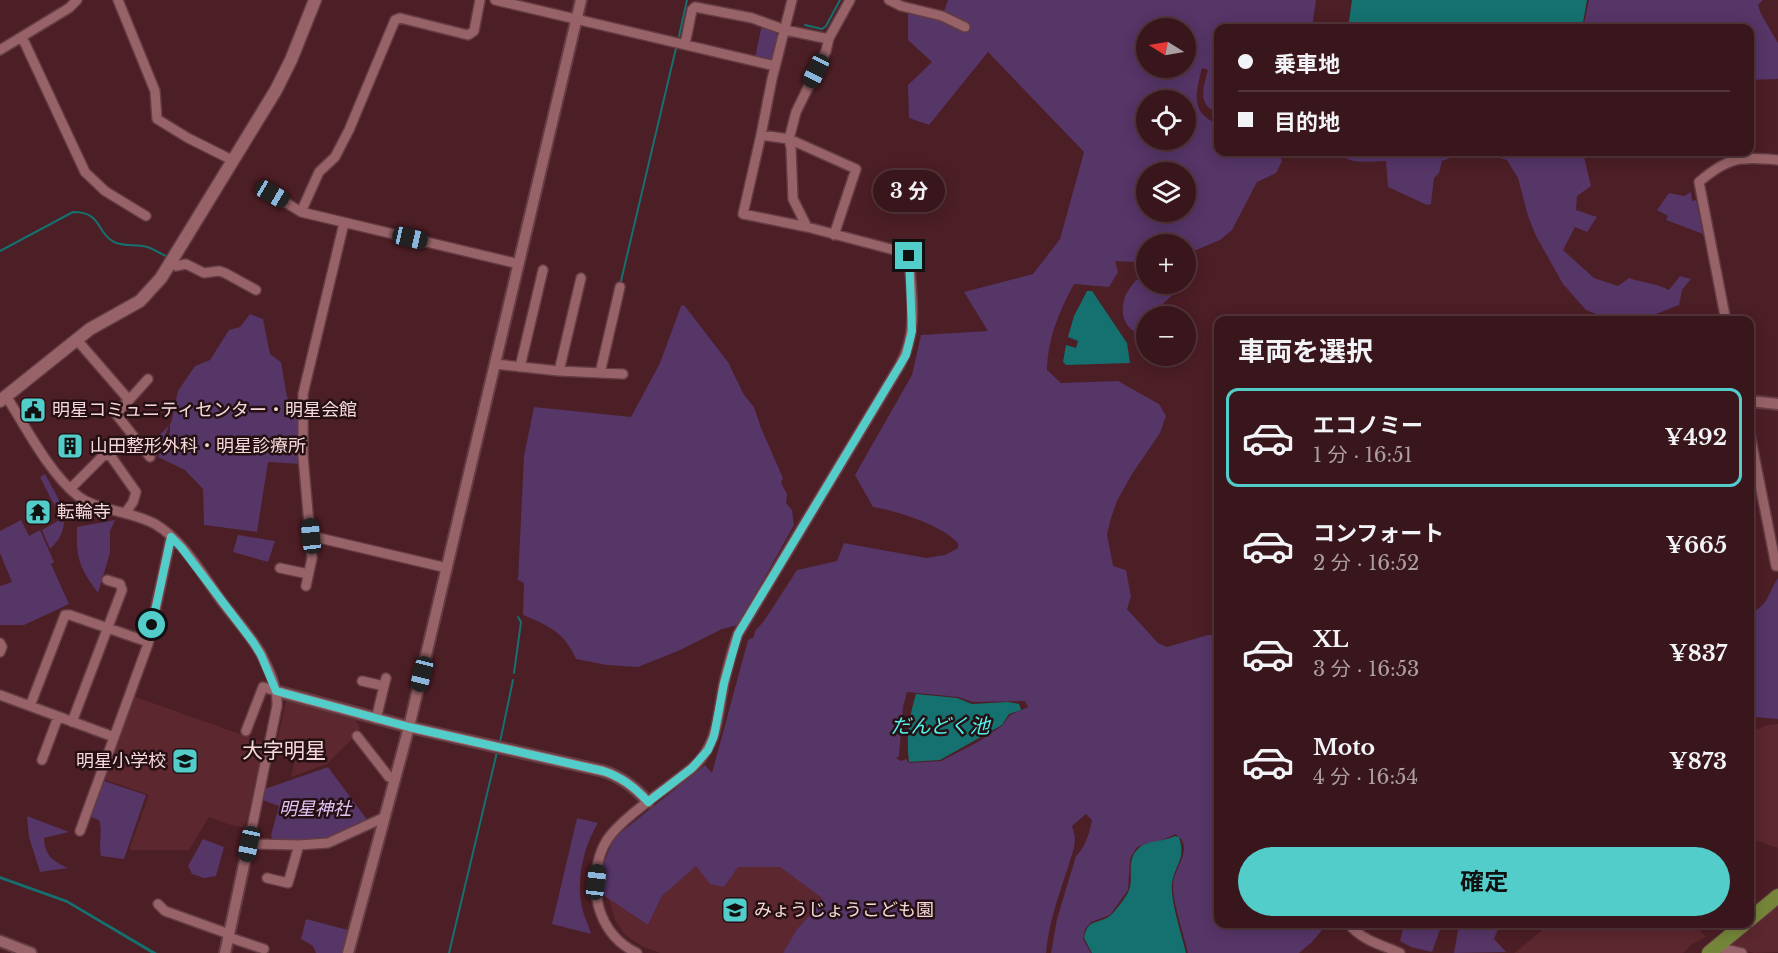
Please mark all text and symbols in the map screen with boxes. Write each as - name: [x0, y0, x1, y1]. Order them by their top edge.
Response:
- north arrow: [1136, 18, 1196, 78]
- map controls: [1136, 18, 1196, 366]
- car: [800, 51, 832, 91]
- text: 乗車地: [1274, 51, 1340, 78]
- button: locate: [1136, 90, 1196, 150]
- text: 目的地: [1274, 109, 1340, 136]
- button: layers: [1136, 162, 1196, 222]
- callout: 3 分: [873, 169, 945, 211]
- car: [252, 177, 292, 211]
- text: 3 分: [890, 179, 928, 203]
- car: [390, 225, 430, 251]
- button: +: [1136, 234, 1196, 294]
- route end: [895, 242, 922, 269]
- button: −: [1136, 306, 1196, 366]
- text: 車両を選択: [1238, 335, 1373, 368]
- public building icon: 明星コミュニティセンター・明星会館: [18, 395, 48, 425]
- place label: 明星コミュニティセンター・明星会館: [52, 399, 357, 421]
- icon: car: [1241, 411, 1295, 465]
- text: エコノミー: [1313, 412, 1423, 439]
- text: ¥492: [1665, 424, 1727, 451]
- building icon: 山田整形外科・明星診療所: [55, 431, 85, 461]
- place label: 山田整形外科・明星診療所: [90, 435, 306, 457]
- text: 1 分 · 16:51: [1313, 443, 1413, 467]
- temple icon: 転輪寺: [23, 497, 53, 527]
- place label: 転輪寺: [57, 501, 111, 523]
- car: [300, 517, 322, 555]
- icon: car: [1241, 519, 1295, 573]
- text: コンフォート: [1313, 520, 1444, 547]
- text: ¥665: [1666, 532, 1727, 559]
- text: 2 分 · 16:52: [1313, 551, 1419, 575]
- route start: [138, 611, 165, 638]
- text: XL: [1313, 626, 1348, 653]
- icon: car: [1241, 627, 1295, 681]
- text: ¥837: [1669, 640, 1727, 667]
- car: [409, 654, 435, 694]
- text: 3 分 · 16:53: [1313, 657, 1419, 681]
- water label: だんどく池: [891, 714, 991, 738]
- text: Moto: [1313, 734, 1375, 761]
- icon: car: [1241, 735, 1295, 789]
- district label: 大字明星: [242, 738, 326, 764]
- school or university icon: 明星小学校: [170, 746, 200, 776]
- text: ¥873: [1669, 748, 1727, 775]
- place label: 明星小学校: [76, 750, 166, 772]
- text: 4 分 · 16:54: [1313, 765, 1418, 789]
- park label: 明星神社: [279, 798, 353, 820]
- car: [236, 825, 262, 863]
- button: 確定: [1238, 847, 1730, 916]
- car: [585, 863, 607, 901]
- school or university icon: みょうじょうこども園: [720, 895, 750, 925]
- place label: みょうじょうこども園: [754, 899, 934, 921]

